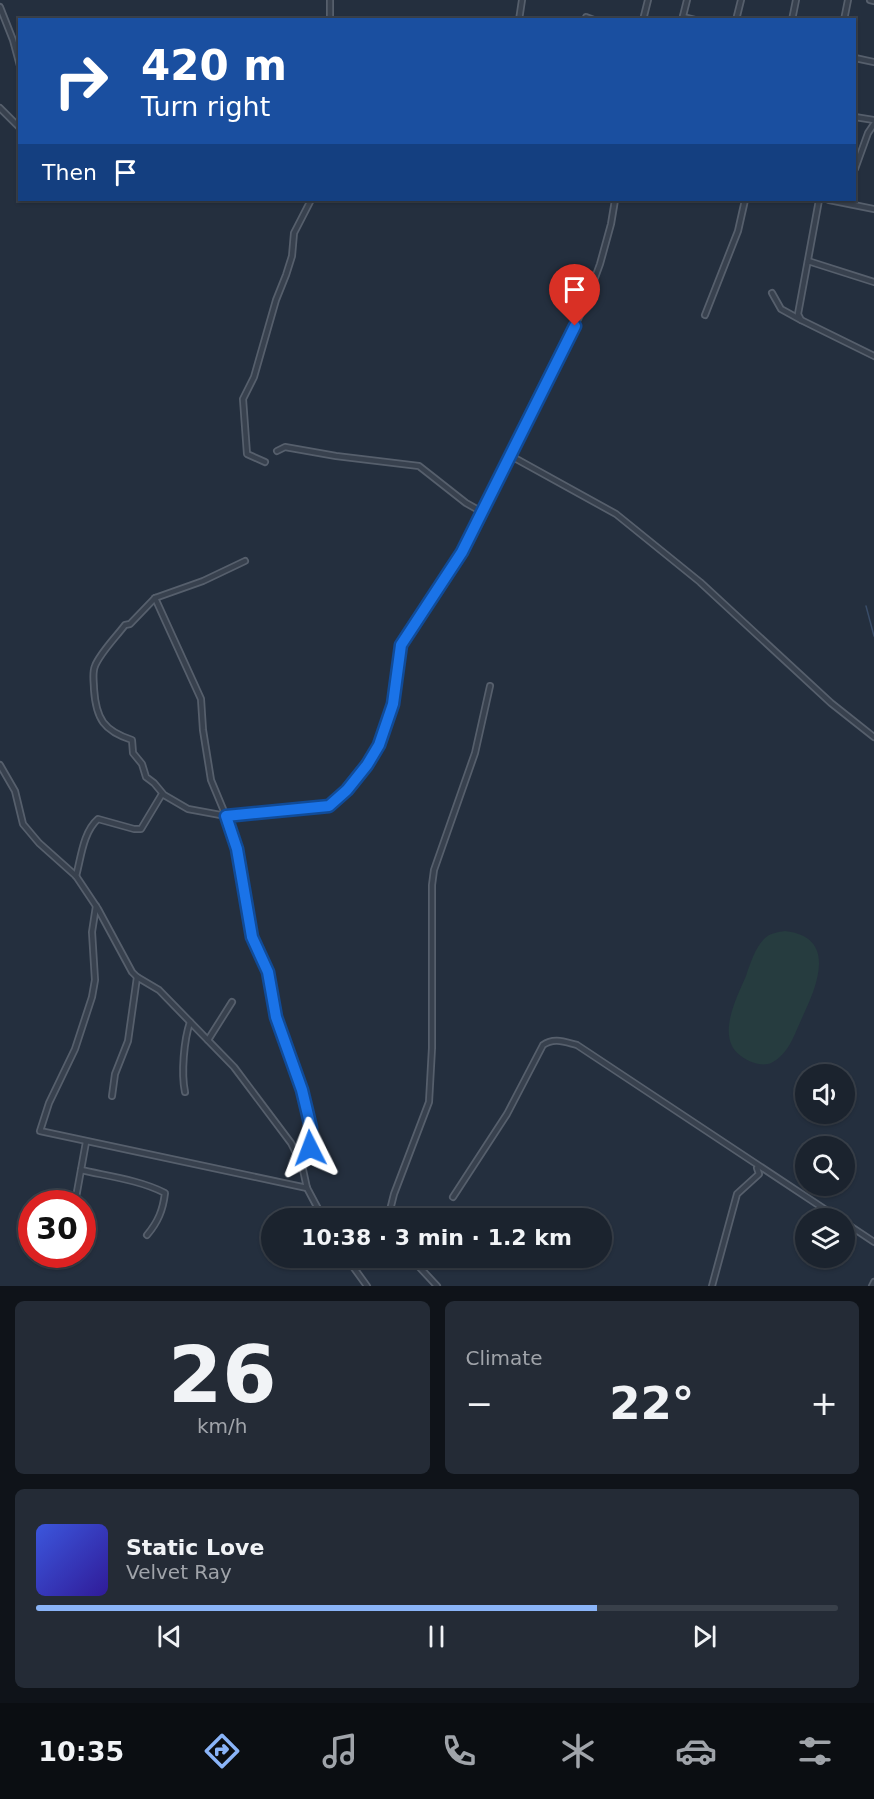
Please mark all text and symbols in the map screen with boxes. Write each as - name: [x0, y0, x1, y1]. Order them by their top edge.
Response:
- text: 420 m: [141, 41, 287, 90]
- icon: right: [42, 42, 120, 120]
- text: Turn right: [141, 91, 270, 122]
- icon: arrive: [109, 156, 142, 189]
- text: Then: [42, 160, 97, 185]
- pin: [549, 264, 600, 326]
- icon: arrive: [558, 273, 591, 306]
- map controls: [795, 1064, 855, 1268]
- button: sound: [795, 1064, 855, 1124]
- position arrow: [278, 1116, 342, 1180]
- button: search: [795, 1136, 855, 1196]
- speed limit sign: 30: [18, 1190, 96, 1268]
- button: layers: [795, 1208, 855, 1268]
- text: 10:38 · 3 min · 1.2 km: [301, 1225, 572, 1250]
- text: 26: [168, 1330, 277, 1420]
- text: Climate: [466, 1346, 542, 1370]
- text: 22°: [609, 1377, 694, 1430]
- text: −: [466, 1384, 493, 1423]
- text: +: [810, 1384, 838, 1423]
- text: km/h: [197, 1414, 247, 1438]
- text: Static Love: [126, 1535, 264, 1560]
- text: Velvet Ray: [126, 1560, 232, 1584]
- icon: previous: [153, 1620, 186, 1653]
- icon: pause: [420, 1620, 453, 1653]
- icon: next: [688, 1620, 721, 1653]
- icon: directions: [201, 1730, 243, 1772]
- icon: music: [319, 1730, 361, 1772]
- icon: phone: [438, 1730, 480, 1772]
- icon: climate: [557, 1730, 599, 1772]
- icon: car: [675, 1730, 717, 1772]
- icon: filters: [794, 1730, 836, 1772]
- text: 10:35: [38, 1736, 124, 1767]

